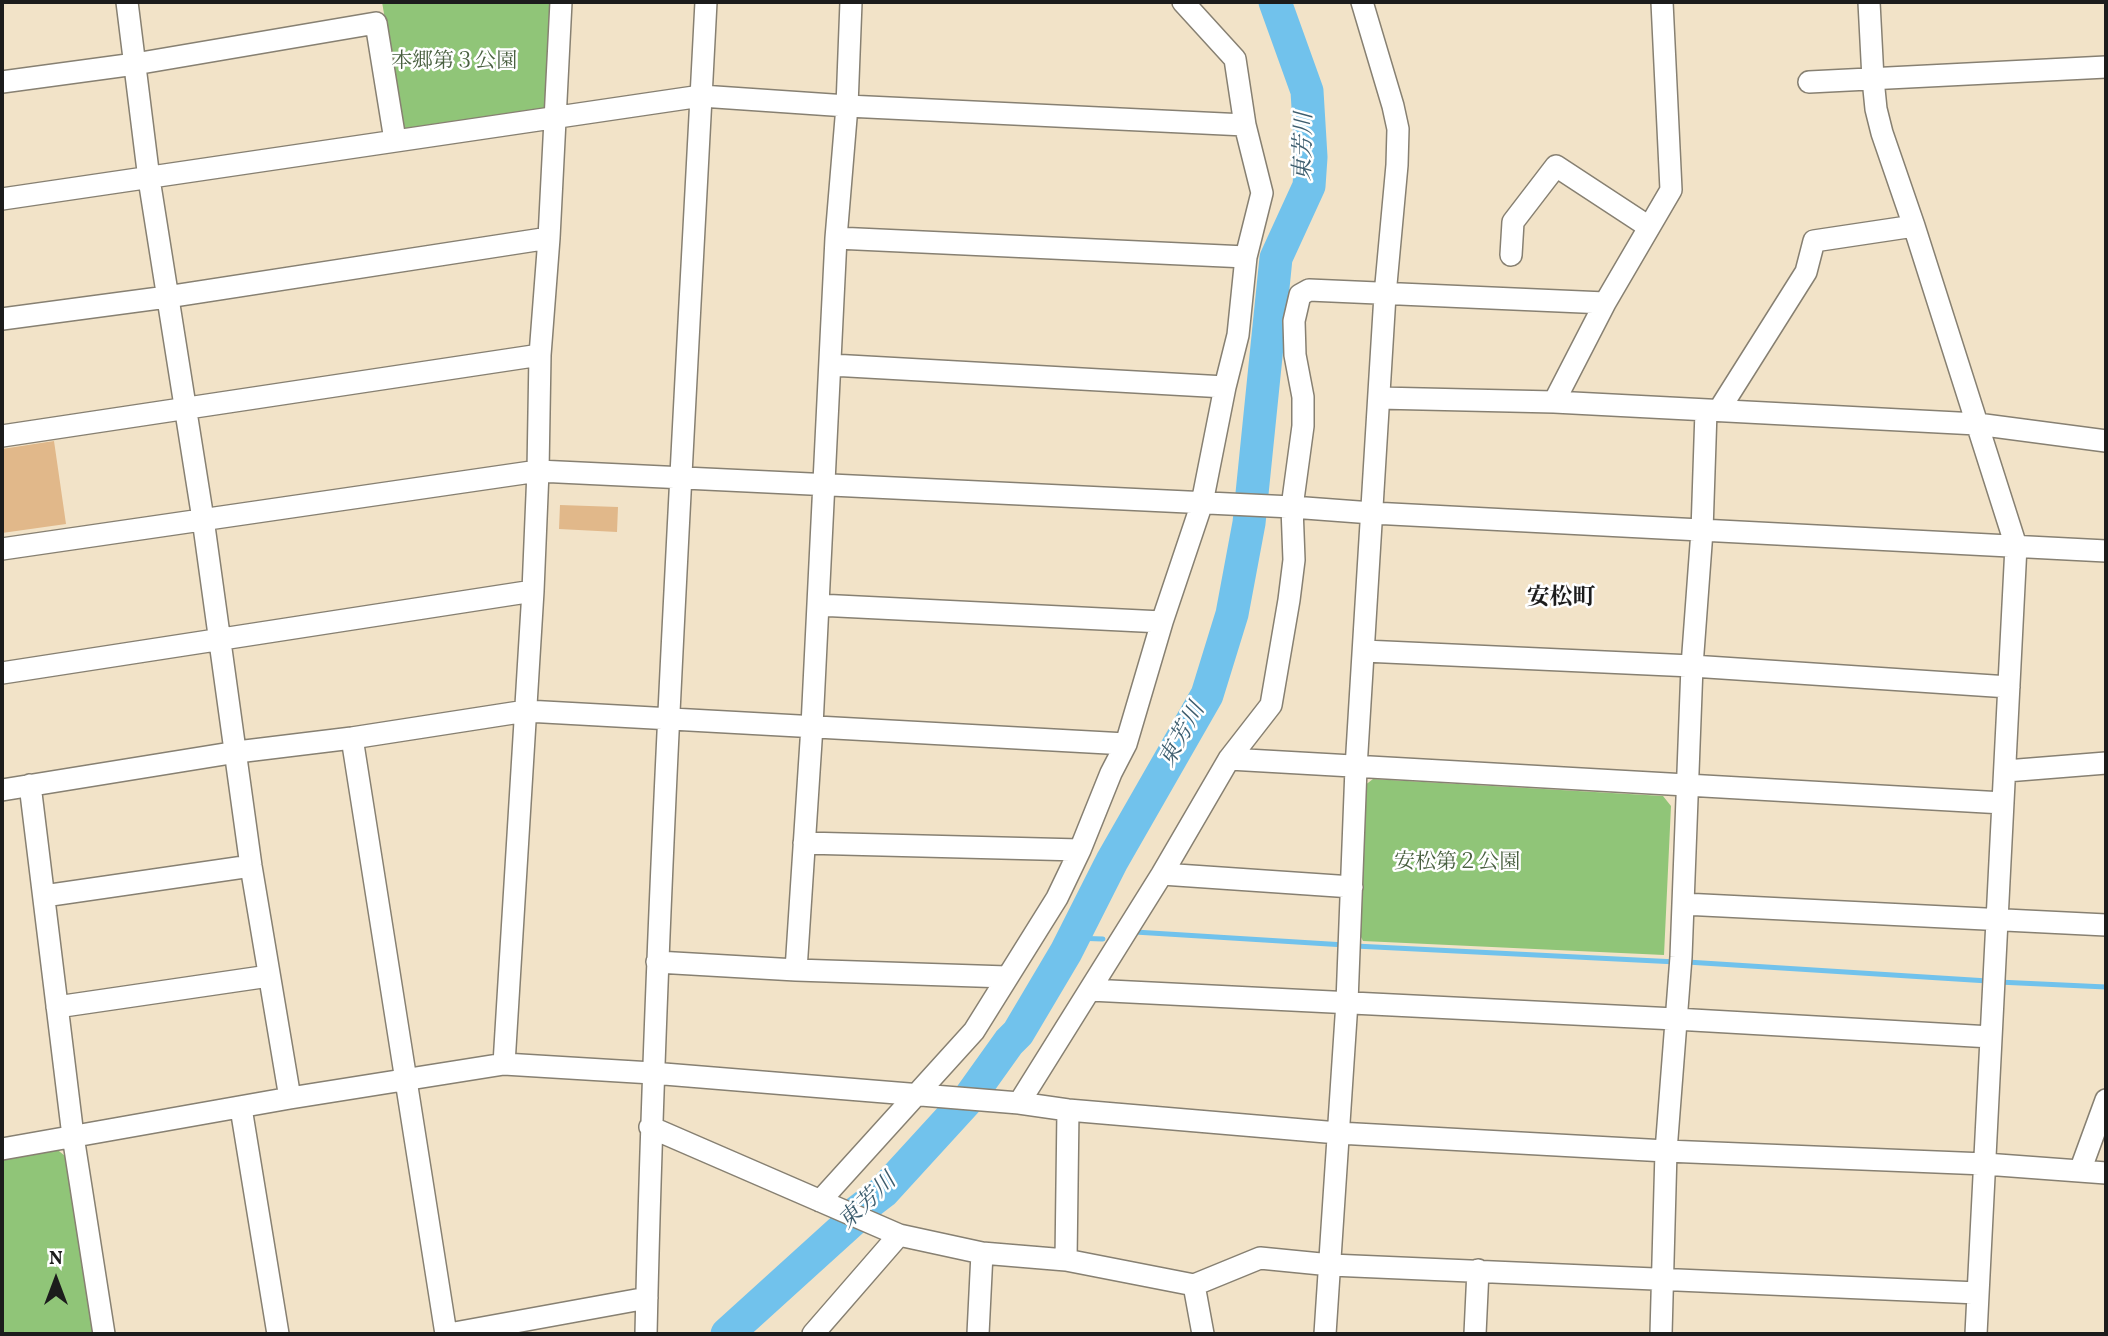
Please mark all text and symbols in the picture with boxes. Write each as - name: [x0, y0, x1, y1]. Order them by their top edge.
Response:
- park label: 本郷第３公園: [391, 50, 517, 76]
- water label: 東芳川: [1292, 112, 1320, 182]
- district label: 安松町: [1527, 586, 1595, 614]
- water label: 東芳川: [1155, 699, 1213, 773]
- park label: 安松第２公園: [1394, 851, 1520, 877]
- water label: 東芳川: [835, 1169, 903, 1237]
- north arrow: [21, 1245, 91, 1315]
- text: N: [49, 1246, 63, 1272]

